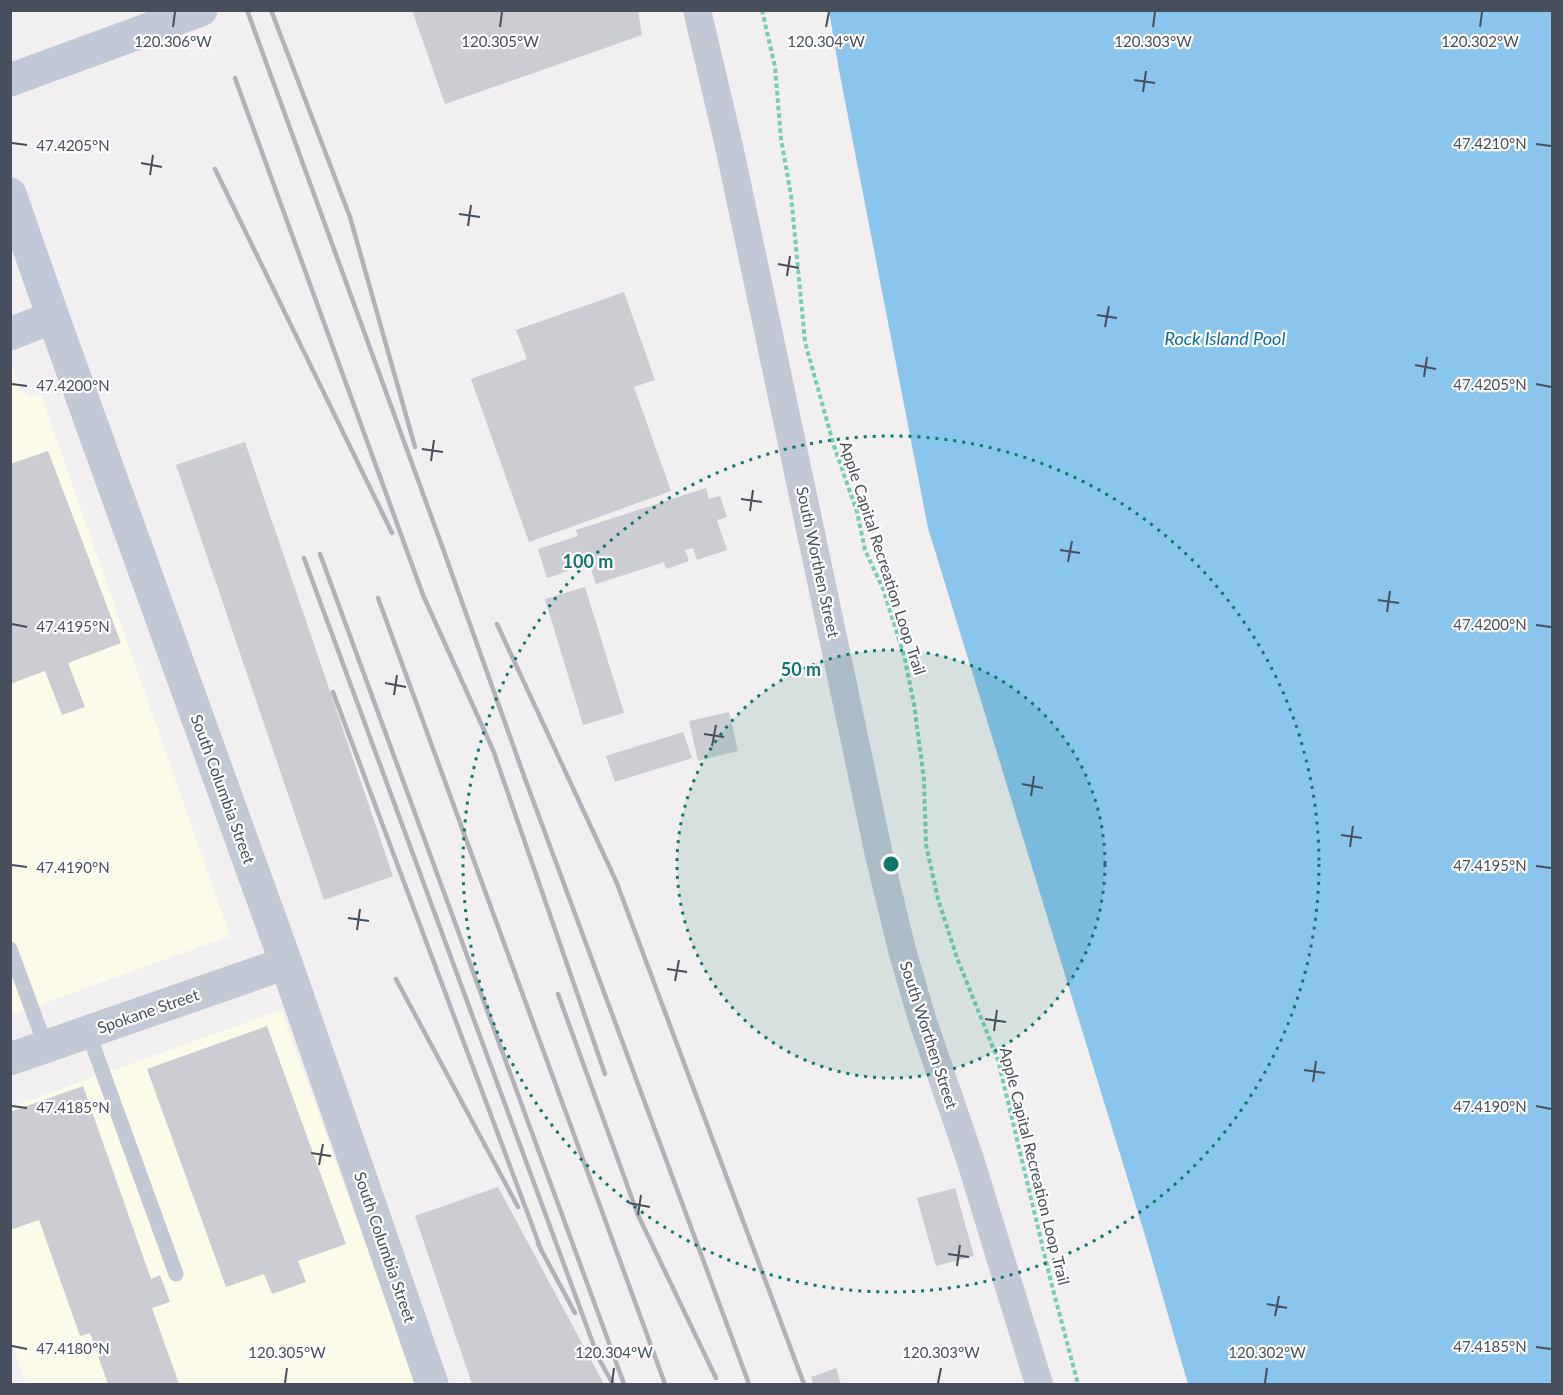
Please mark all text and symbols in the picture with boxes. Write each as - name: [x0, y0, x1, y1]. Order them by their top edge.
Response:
- text: 120.306°W: [134, 32, 212, 50]
- text: 120.305°W: [461, 32, 539, 50]
- text: 120.304°W: [787, 32, 865, 50]
- text: 120.303°W: [1114, 32, 1192, 50]
- text: 120.302°W: [1441, 32, 1519, 50]
- text: 47.4210°N: [1453, 134, 1527, 152]
- text: 47.4205°N: [36, 136, 110, 154]
- water label: Rock Island Pool: [1165, 327, 1285, 349]
- text: 47.4205°N: [1453, 375, 1527, 393]
- text: 47.4200°N: [36, 376, 110, 394]
- street label: Apple Capital Recreation Loop Trail: [837, 439, 930, 677]
- street label: South Worthen Street: [793, 485, 844, 639]
- text: 100 m: [563, 550, 613, 572]
- text: 47.4200°N: [1453, 615, 1527, 633]
- text: 47.4195°N: [36, 617, 110, 635]
- text: 50 m: [781, 658, 821, 680]
- street label: South Columbia Street: [188, 711, 259, 866]
- centre of rings: [881, 854, 901, 874]
- text: 47.4195°N: [1453, 856, 1527, 874]
- text: 47.4190°N: [36, 858, 110, 876]
- street label: South Worthen Street: [897, 959, 962, 1111]
- street label: Spokane Street: [95, 984, 201, 1037]
- street label: Apple Capital Recreation Loop Trail: [997, 1045, 1074, 1287]
- text: 47.4190°N: [1453, 1097, 1527, 1115]
- text: 47.4185°N: [36, 1098, 110, 1116]
- street label: South Columbia Street: [351, 1169, 420, 1325]
- text: 47.4185°N: [1453, 1337, 1527, 1355]
- text: 47.4180°N: [36, 1339, 110, 1357]
- text: 120.305°W: [248, 1343, 326, 1361]
- text: 120.304°W: [575, 1343, 653, 1361]
- text: 120.303°W: [902, 1343, 980, 1361]
- text: 120.302°W: [1228, 1343, 1306, 1361]

